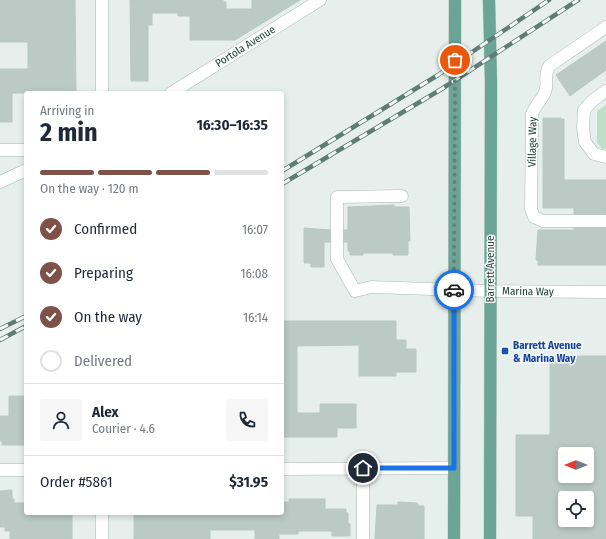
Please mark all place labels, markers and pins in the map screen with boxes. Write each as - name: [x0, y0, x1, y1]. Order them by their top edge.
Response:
- pin: [438, 43, 472, 77]
- place label: Barrett Avenue & Marina Way: [513, 339, 582, 365]
- marker: Barrett Avenue & Marina Way: [500, 346, 510, 356]
- pin: [346, 451, 380, 485]

